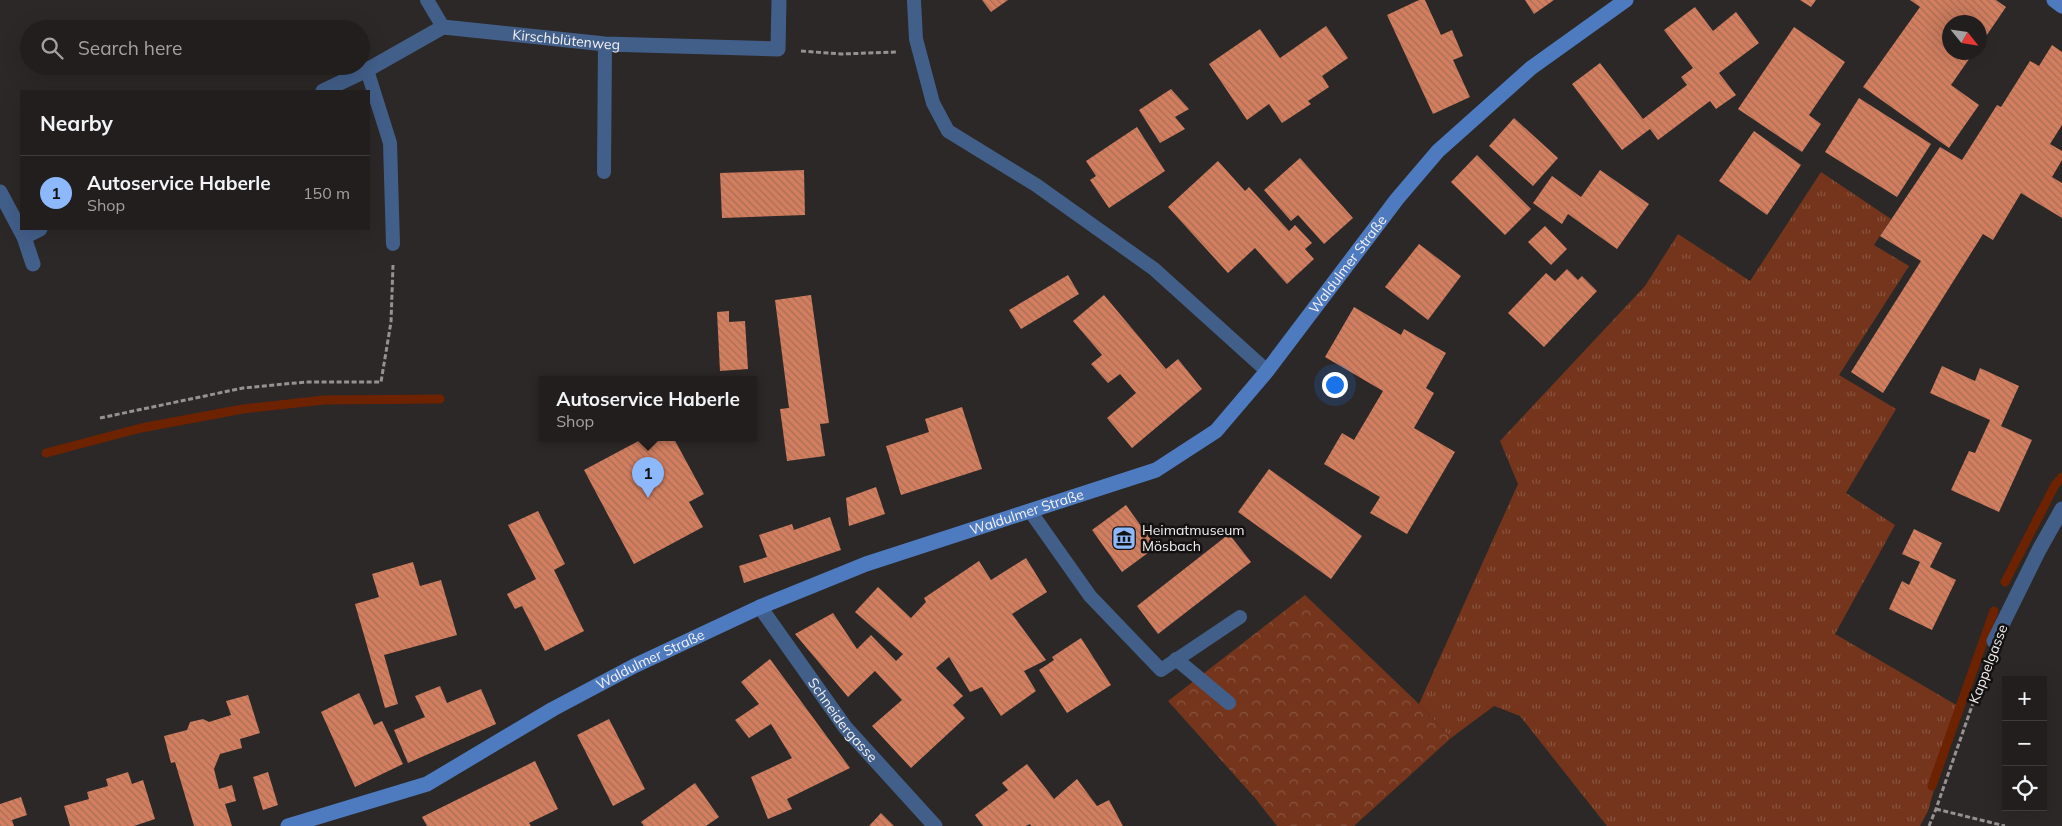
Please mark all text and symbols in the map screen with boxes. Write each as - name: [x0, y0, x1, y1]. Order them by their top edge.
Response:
- north arrow: [1942, 15, 1987, 60]
- search box: [20, 20, 370, 75]
- street label: Kirschblütenweg: [512, 25, 620, 53]
- icon: search: [38, 34, 66, 62]
- text: Search here: [78, 36, 182, 60]
- text: Nearby: [40, 110, 113, 136]
- text: Autoservice Haberle: [87, 171, 271, 195]
- text: 1: [51, 183, 61, 203]
- text: 150 m: [303, 183, 350, 203]
- text: Shop: [87, 195, 125, 215]
- street label: Waldulmer Straße: [1305, 212, 1391, 317]
- your location: [1322, 372, 1348, 398]
- popup: [539, 376, 757, 441]
- text: Autoservice Haberle: [556, 387, 740, 411]
- text: Shop: [556, 411, 594, 431]
- pin: 1: [632, 457, 664, 498]
- street label: Waldulmer Straße: [968, 485, 1086, 539]
- place label: Heimatmuseum Mösbach: [1142, 521, 1245, 555]
- museum icon: Heimatmuseum Mösbach: [1111, 525, 1137, 551]
- street label: Kappelgasse: [1965, 622, 2011, 706]
- street label: Waldulmer Straße: [593, 625, 707, 694]
- street label: Schneidergasse: [804, 674, 881, 766]
- map controls: [2002, 676, 2047, 811]
- button: +: [2002, 676, 2047, 721]
- button: −: [2002, 721, 2047, 766]
- button: locate: [2002, 766, 2047, 811]

